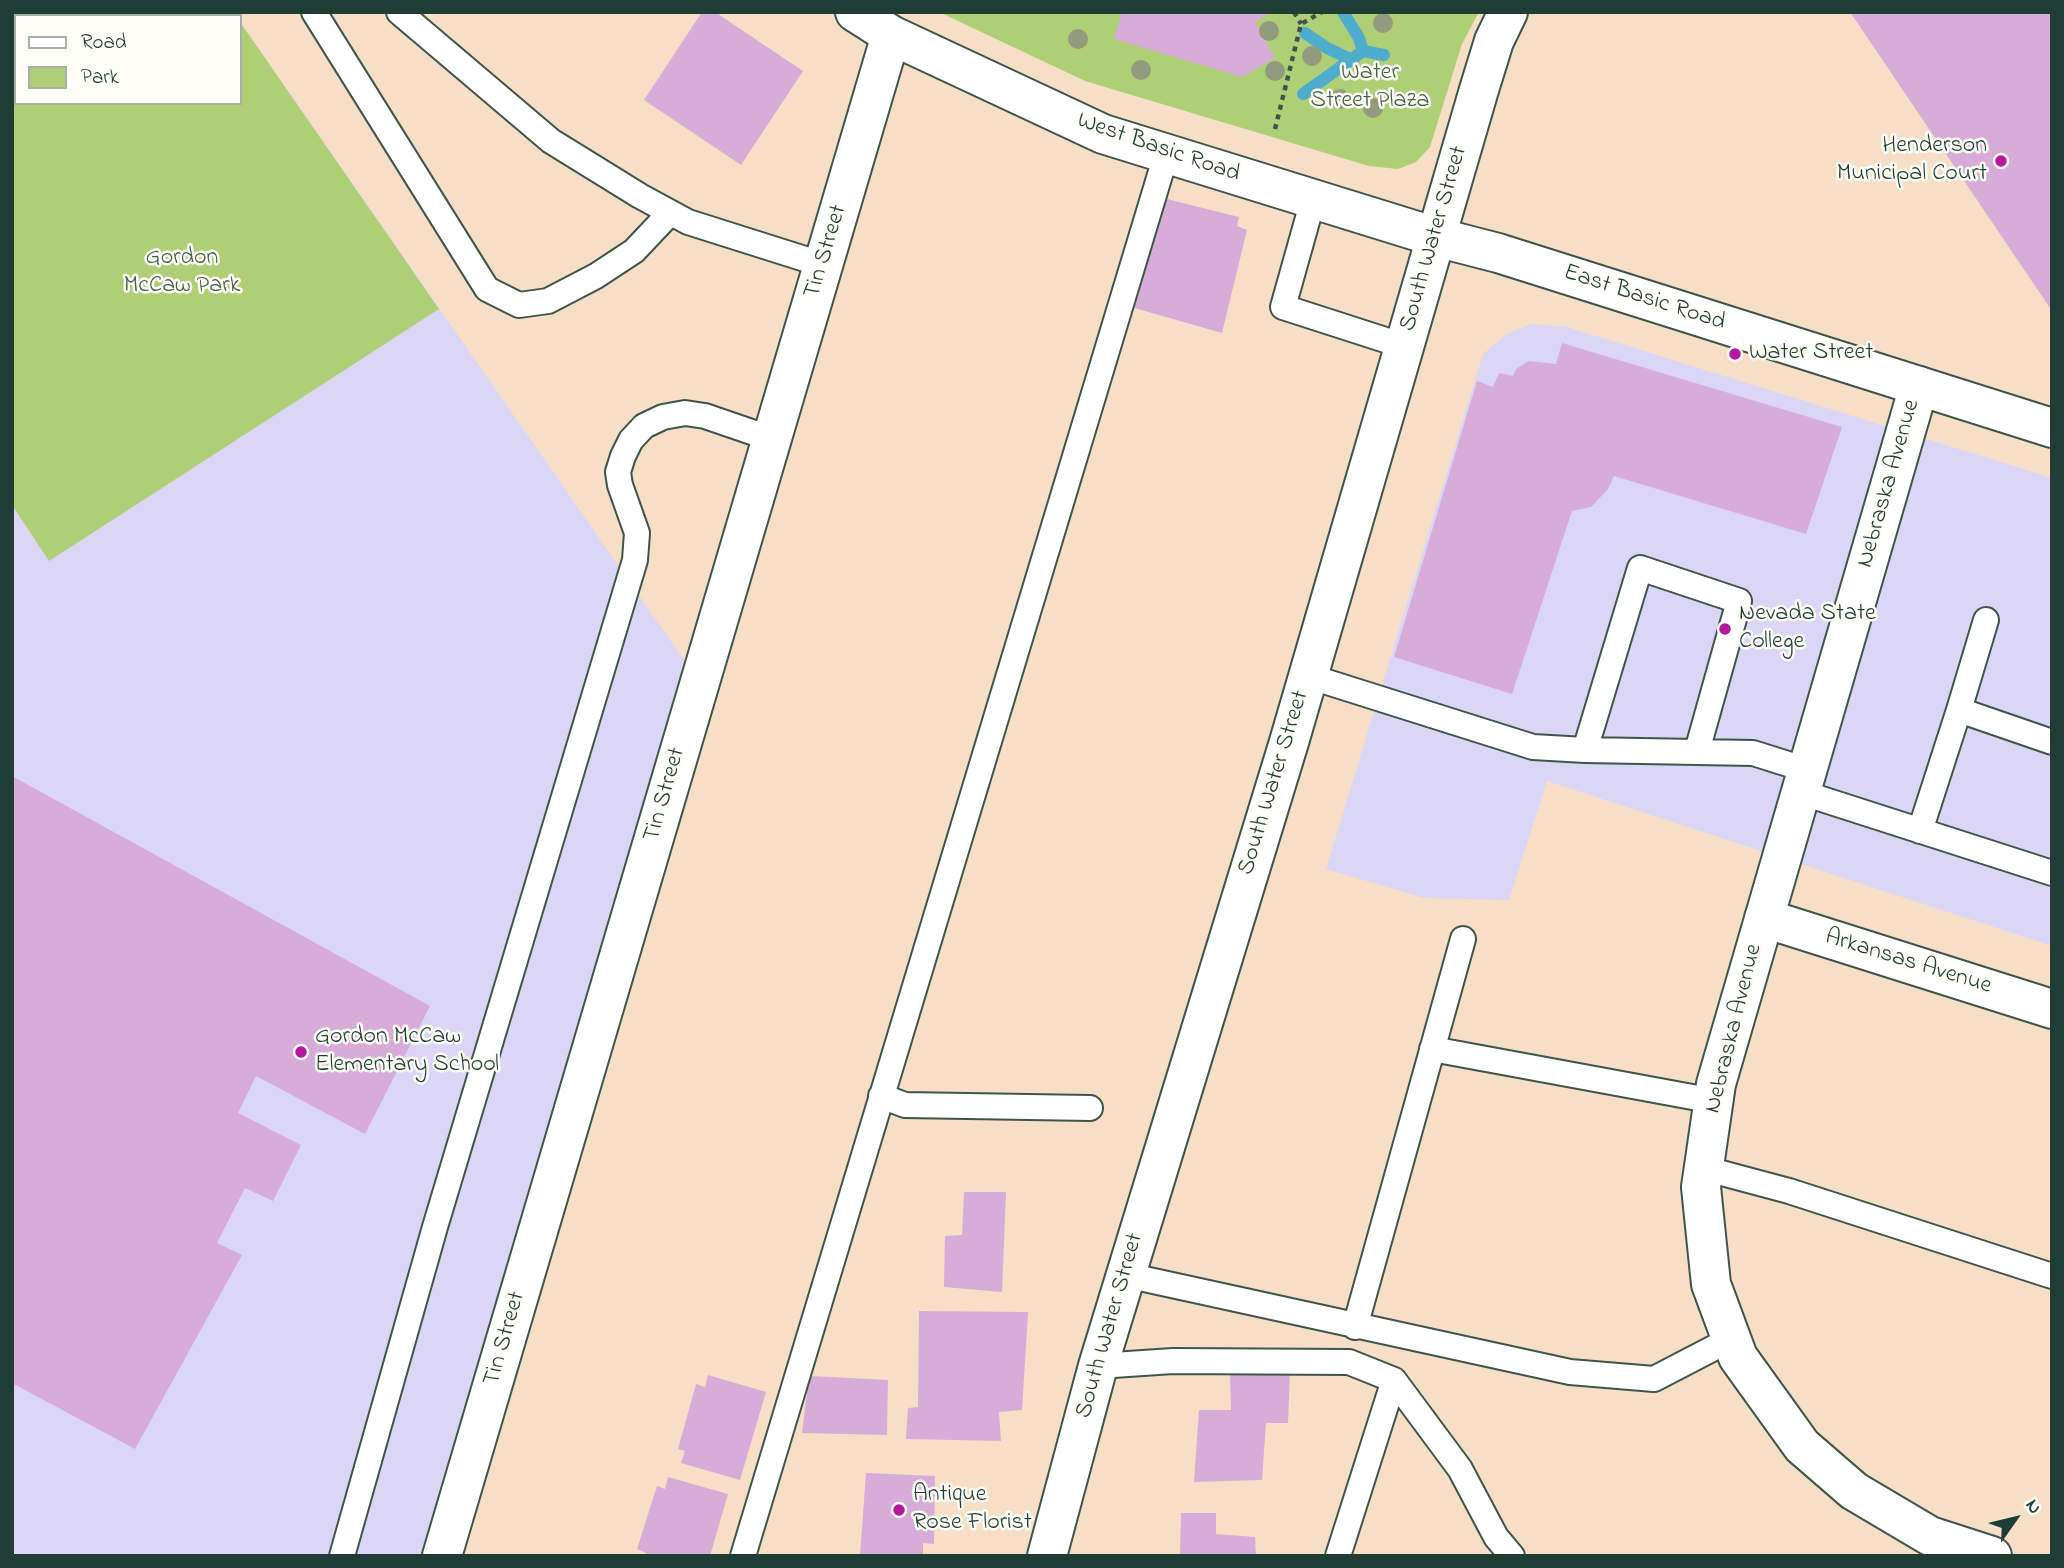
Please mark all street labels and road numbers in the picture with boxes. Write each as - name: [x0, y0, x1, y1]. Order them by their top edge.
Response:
- street label: West Basic Road: [1073, 108, 1243, 190]
- street label: South Water Street: [1395, 143, 1475, 335]
- street label: Tin Street: [799, 202, 855, 302]
- street label: East Basic Road: [1560, 259, 1728, 339]
- street label: Nebraska Avenue: [1852, 397, 1928, 571]
- street label: South Water Street: [1233, 687, 1317, 879]
- street label: Tin Street: [639, 745, 693, 845]
- street label: Arkansas Avenue: [1821, 924, 1995, 1002]
- street label: Nebraska Avenue: [1700, 941, 1770, 1117]
- street label: South Water Street: [1071, 1230, 1151, 1422]
- street label: Tin Street: [479, 1289, 533, 1389]

